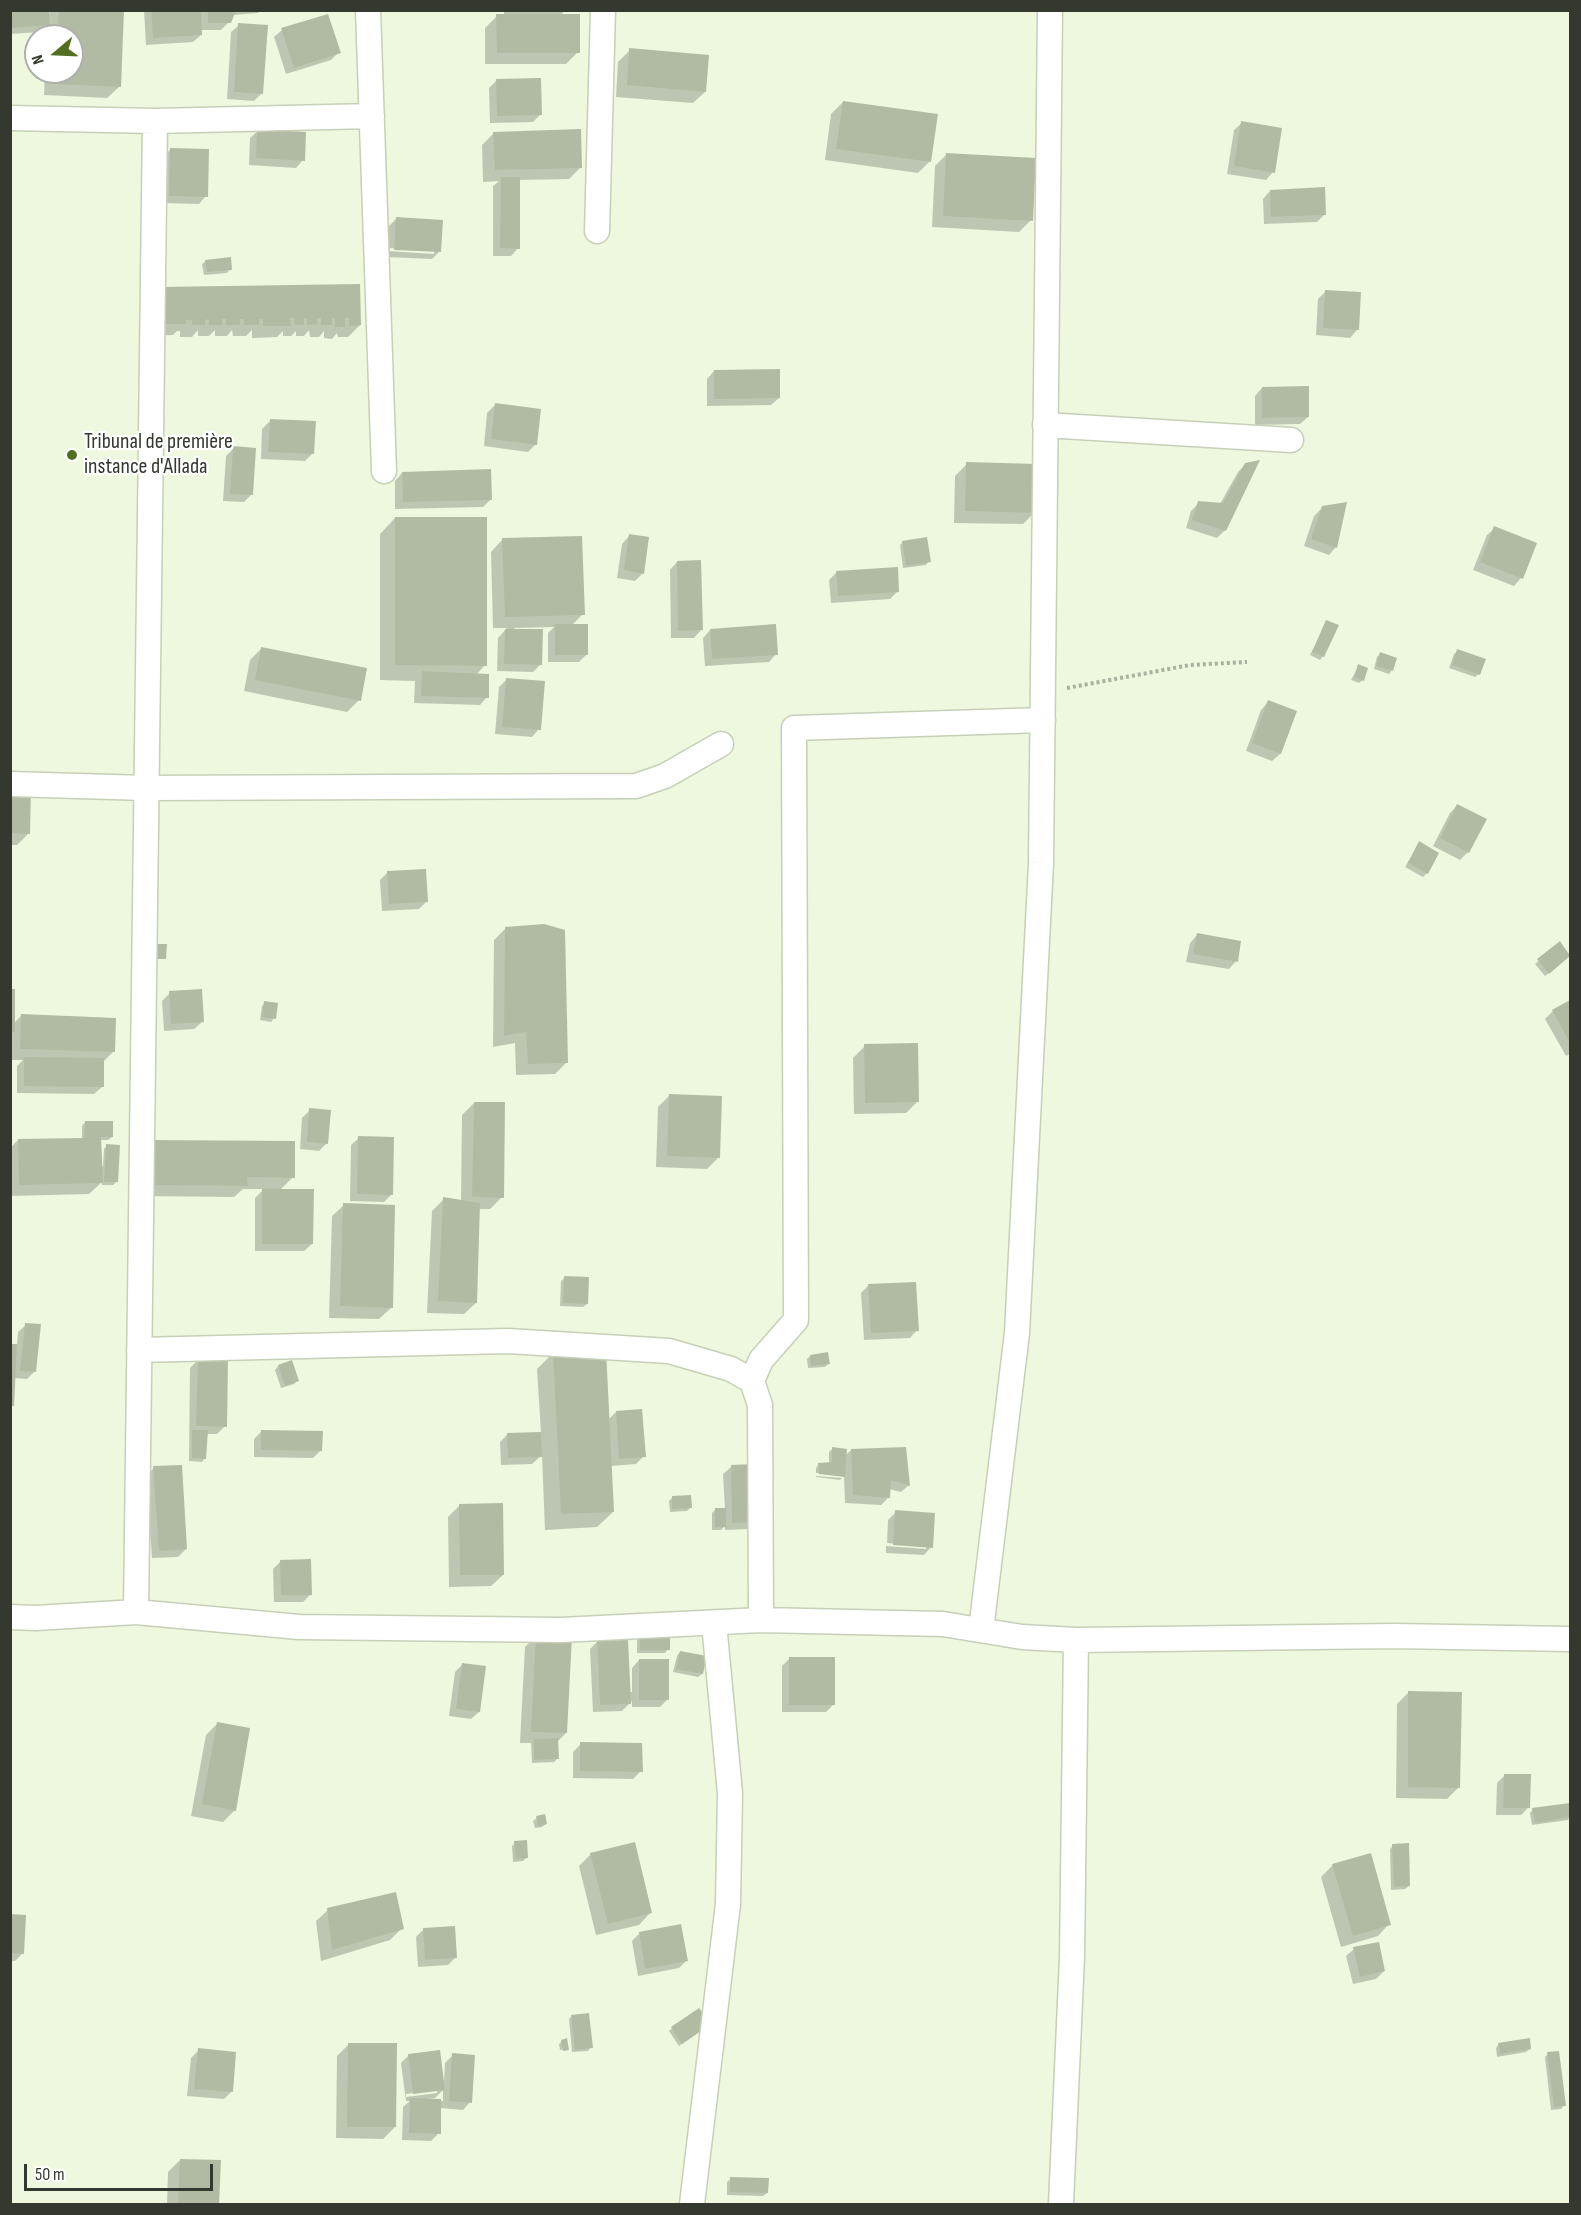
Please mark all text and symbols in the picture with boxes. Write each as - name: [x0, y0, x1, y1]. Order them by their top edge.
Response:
- north arrow: [24, 24, 84, 84]
- text: N: [28, 52, 49, 67]
- place label: Tribunal de première instance d'Allada: [84, 429, 233, 481]
- marker: Tribunal de première instance d'Allada: [65, 448, 79, 462]
- scale bar: [27, 2152, 216, 2190]
- text: 50 m: [35, 2164, 65, 2185]

